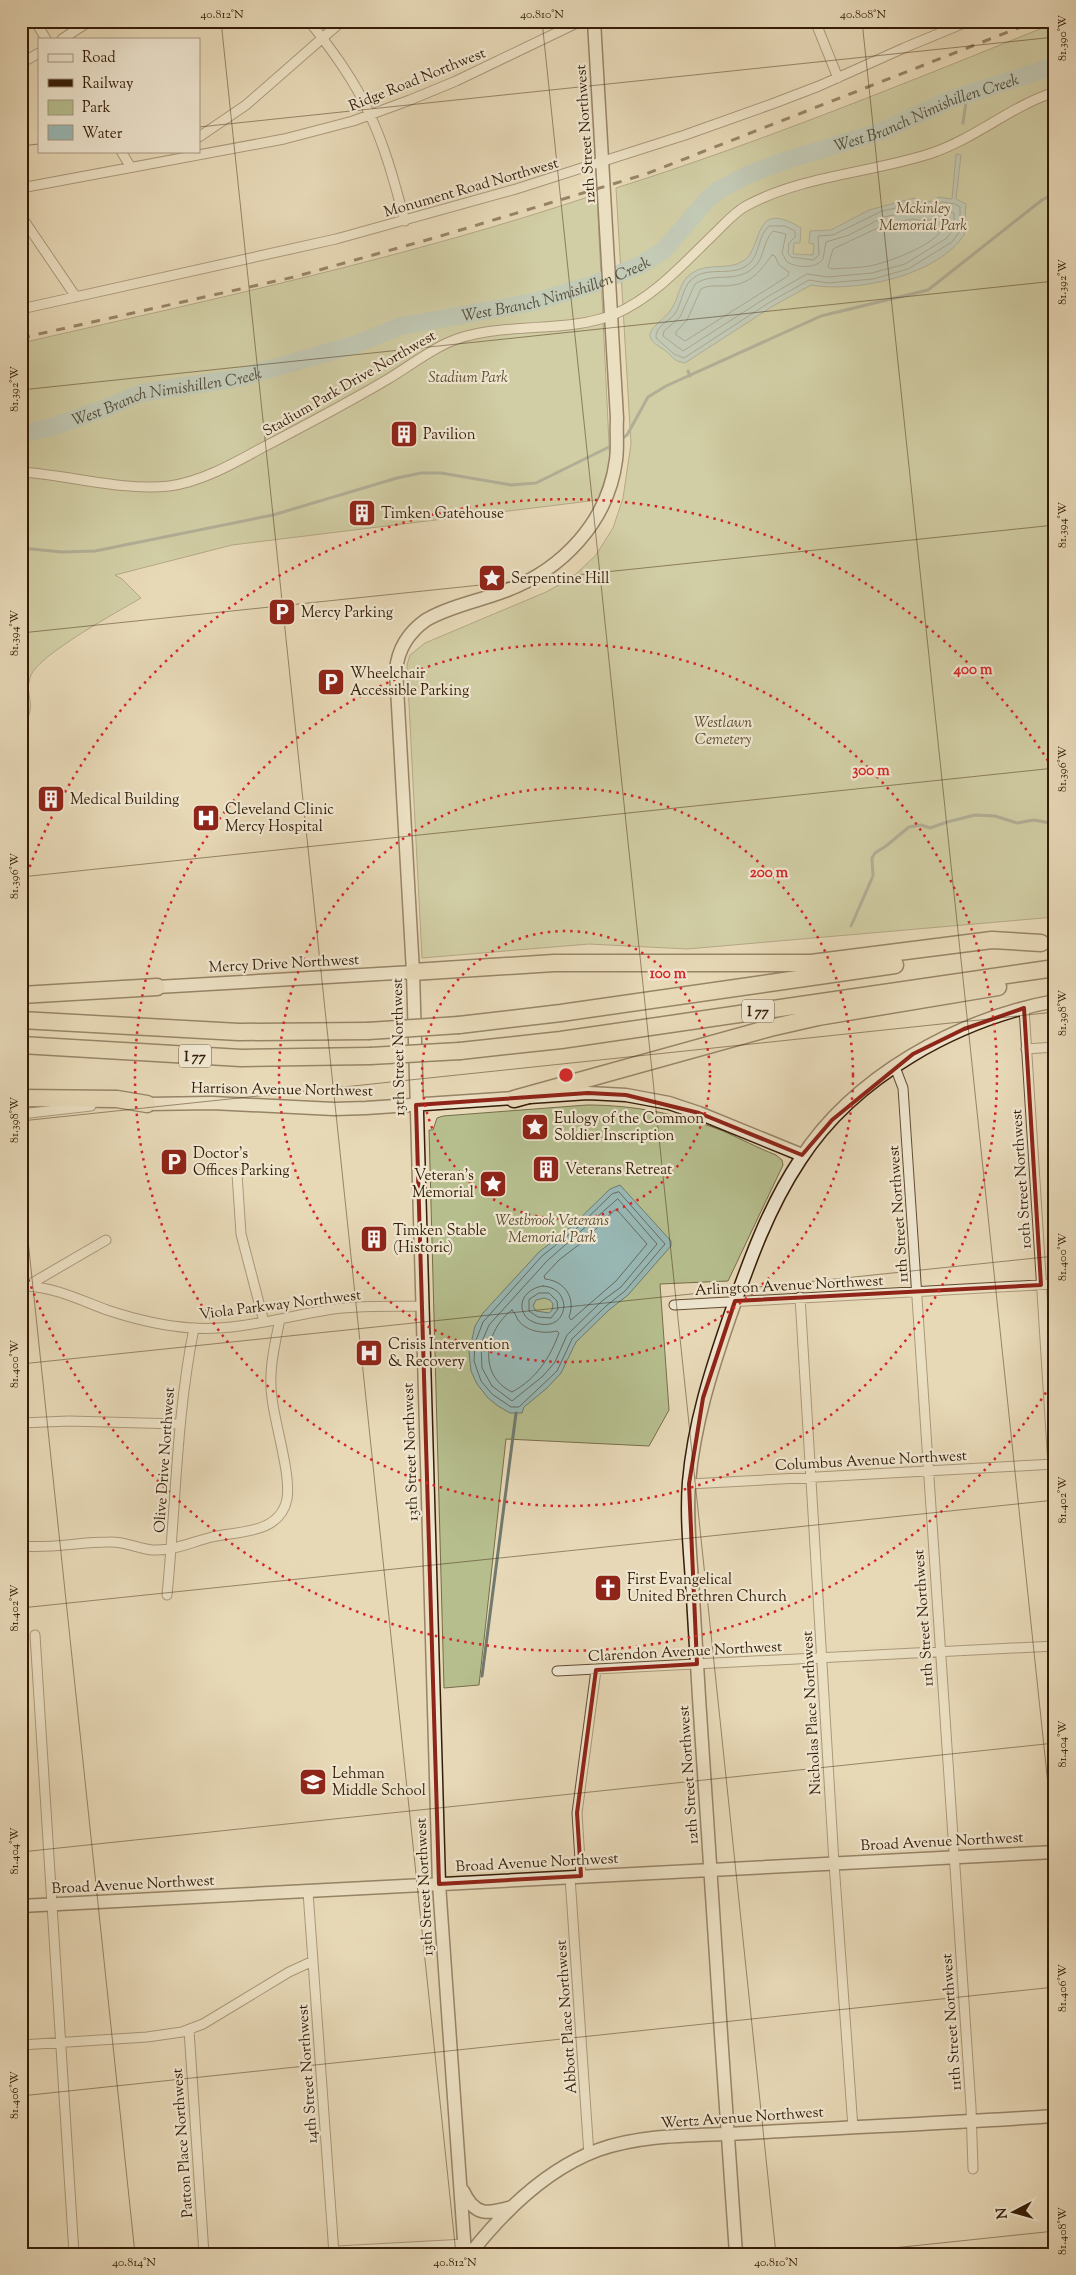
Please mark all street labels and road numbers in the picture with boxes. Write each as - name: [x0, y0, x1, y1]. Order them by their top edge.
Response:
- street label: Ridge Road Northwest: [346, 43, 489, 117]
- street label: 12th Street Northwest: [571, 64, 602, 204]
- street label: Monument Road Northwest: [382, 153, 561, 223]
- street label: Stadium Park Drive Northwest: [259, 326, 440, 443]
- street label: Mercy Drive Northwest: [208, 950, 360, 979]
- street label: 13th Street Northwest: [388, 978, 411, 1116]
- road number: I 77: [742, 999, 774, 1022]
- road number: I 77: [179, 1044, 211, 1068]
- street label: Harrison Avenue Northwest: [191, 1078, 373, 1103]
- street label: 10th Street Northwest: [1007, 1108, 1038, 1249]
- street label: 11th Street Northwest: [884, 1145, 915, 1283]
- street label: Arlington Avenue Northwest: [694, 1271, 884, 1302]
- street label: Viola Parkway Northwest: [198, 1285, 362, 1326]
- street label: 13th Street Northwest: [399, 1382, 424, 1521]
- street label: Olive Drive Northwest: [150, 1386, 181, 1534]
- street label: Columbus Avenue Northwest: [775, 1446, 968, 1477]
- street label: 11th Street Northwest: [909, 1549, 940, 1687]
- street label: Nicholas Place Northwest: [798, 1630, 827, 1795]
- street label: Clarendon Avenue Northwest: [587, 1637, 783, 1668]
- street label: 12th Street Northwest: [674, 1705, 705, 1845]
- street label: 13th Street Northwest: [411, 1817, 440, 1957]
- street label: Broad Avenue Northwest: [860, 1828, 1024, 1857]
- street label: Broad Avenue Northwest: [455, 1849, 619, 1878]
- street label: Broad Avenue Northwest: [51, 1871, 215, 1900]
- street label: Abbott Place Northwest: [552, 1939, 583, 2095]
- street label: 11th Street Northwest: [937, 1953, 968, 2091]
- street label: 14th Street Northwest: [293, 2003, 324, 2144]
- street label: Patton Place Northwest: [168, 2067, 199, 2218]
- street label: Wertz Avenue Northwest: [660, 2102, 824, 2135]

